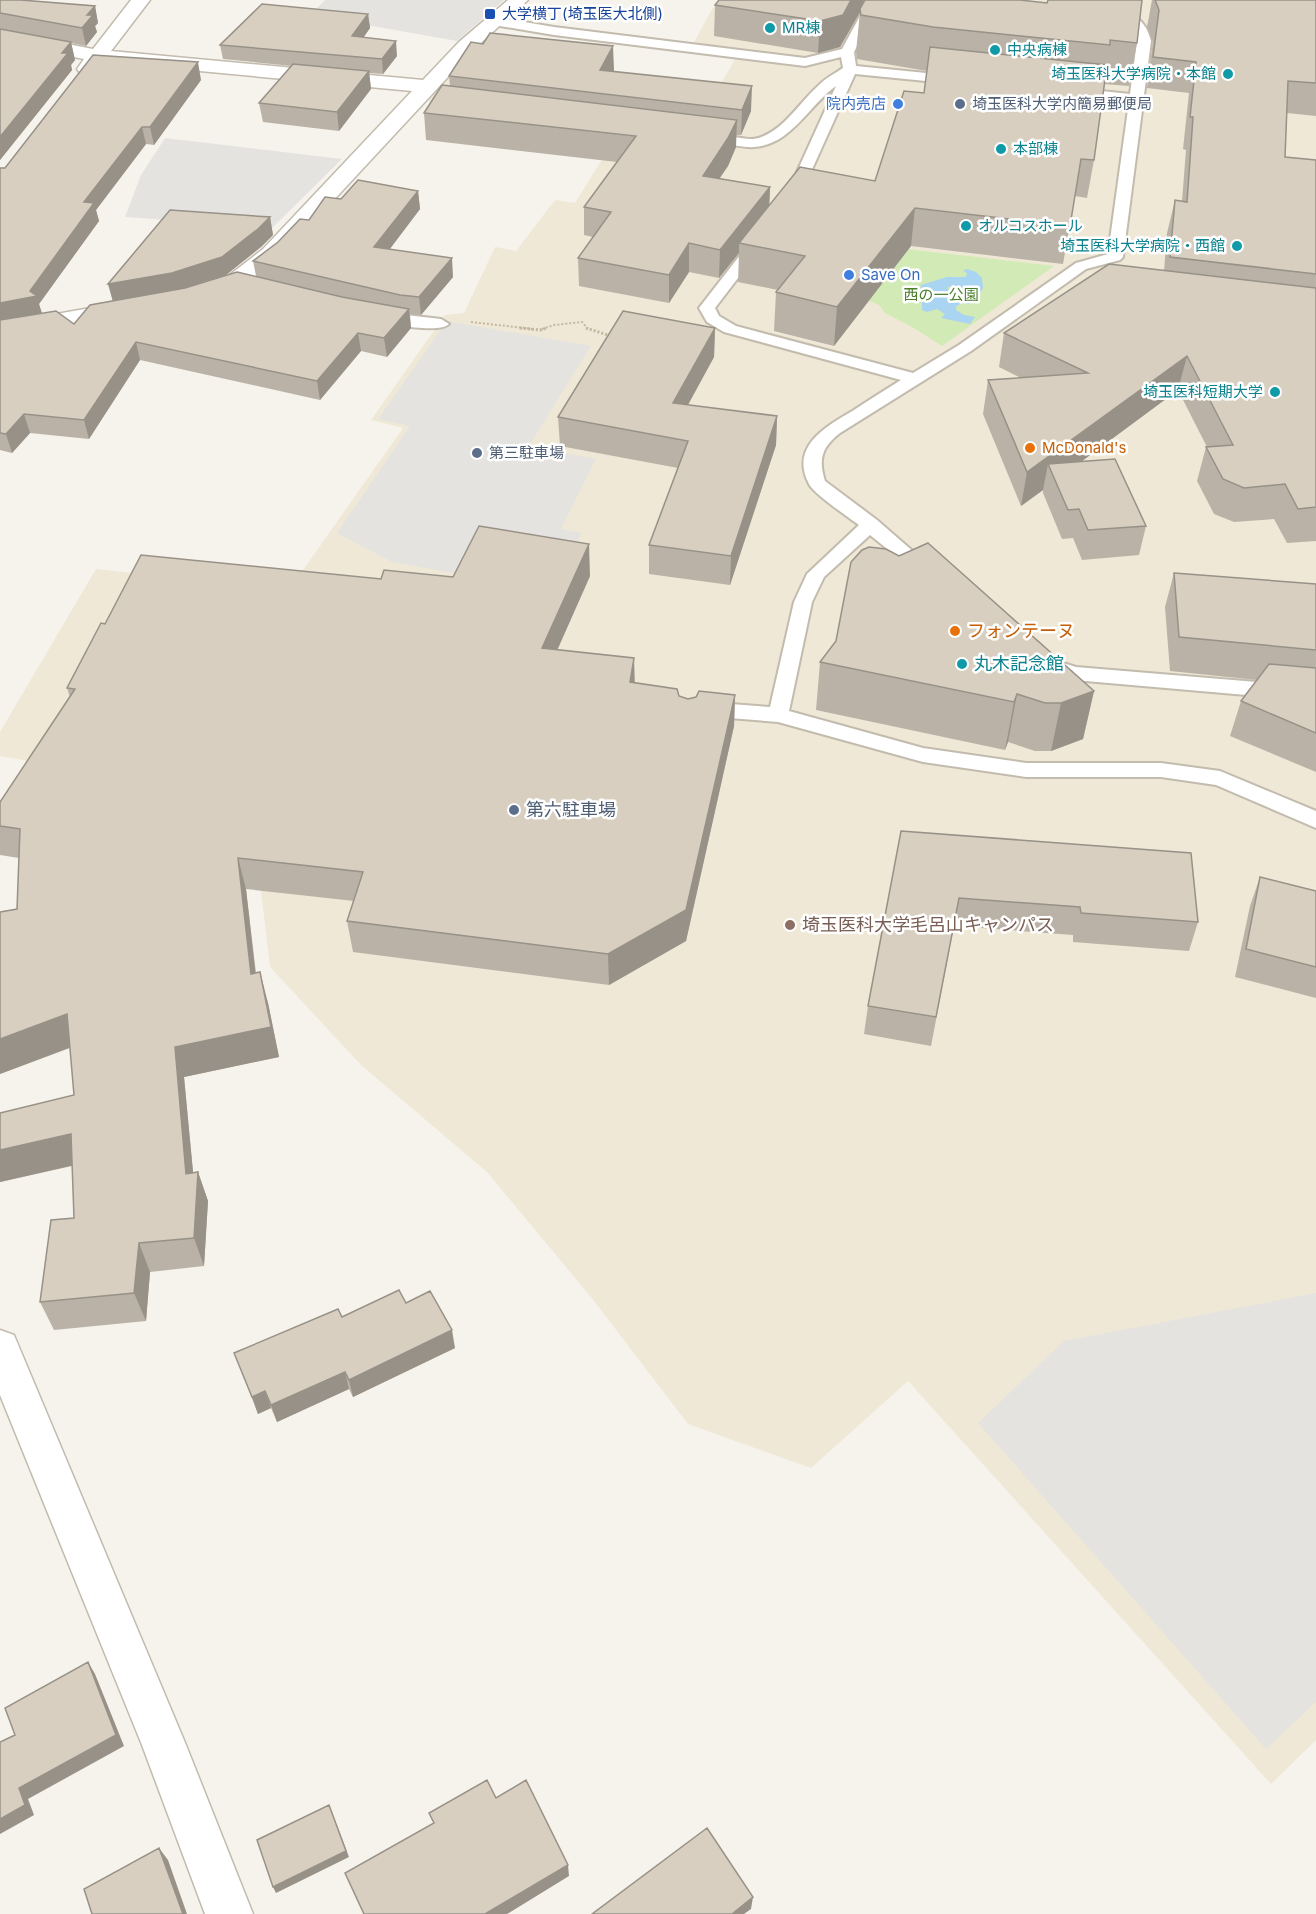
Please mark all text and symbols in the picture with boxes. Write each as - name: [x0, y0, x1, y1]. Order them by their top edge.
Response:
- place label: 大学横丁(埼玉医大北側): [502, 4, 663, 23]
- marker: 大学横丁(埼玉医大北側): [483, 7, 497, 21]
- place label: MR棟: [782, 18, 820, 37]
- marker: MR棟: [763, 21, 777, 35]
- place label: 中央病棟: [1007, 40, 1067, 59]
- marker: 中央病棟: [988, 43, 1002, 57]
- place label: 埼玉医科大学病院・本館: [1051, 64, 1216, 83]
- marker: 埼玉医科大学病院・本館: [1221, 67, 1235, 81]
- place label: 院内売店: [826, 94, 886, 113]
- place label: 埼玉医科大学内簡易郵便局: [972, 94, 1152, 113]
- marker: 院内売店: [891, 97, 905, 111]
- marker: 埼玉医科大学内簡易郵便局: [953, 97, 967, 111]
- place label: 本部棟: [1013, 139, 1058, 158]
- marker: 本部棟: [994, 142, 1008, 156]
- place label: オルコスホール: [978, 216, 1083, 235]
- marker: オルコスホール: [959, 219, 973, 233]
- place label: 埼玉医科大学病院・西館: [1060, 236, 1225, 255]
- marker: 埼玉医科大学病院・西館: [1230, 239, 1244, 253]
- place label: Save On: [861, 265, 920, 284]
- marker: Save On: [842, 268, 856, 282]
- park label: 西の一公園: [903, 285, 979, 304]
- place label: 埼玉医科短期大学: [1143, 382, 1263, 401]
- marker: 埼玉医科短期大学: [1268, 385, 1282, 399]
- place label: McDonald's: [1042, 438, 1127, 457]
- marker: McDonald's: [1023, 441, 1037, 455]
- place label: 第三駐車場: [489, 443, 564, 462]
- marker: 第三駐車場: [470, 446, 484, 460]
- place label: フォンテーヌ: [967, 620, 1075, 641]
- marker: フォンテーヌ: [948, 624, 962, 638]
- place label: 丸木記念館: [974, 653, 1064, 674]
- marker: 丸木記念館: [955, 657, 969, 671]
- place label: 第六駐車場: [526, 799, 616, 820]
- marker: 第六駐車場: [507, 803, 521, 817]
- place label: 埼玉医科大学毛呂山キャンパス: [802, 914, 1054, 935]
- marker: 埼玉医科大学毛呂山キャンパス: [783, 918, 797, 932]

